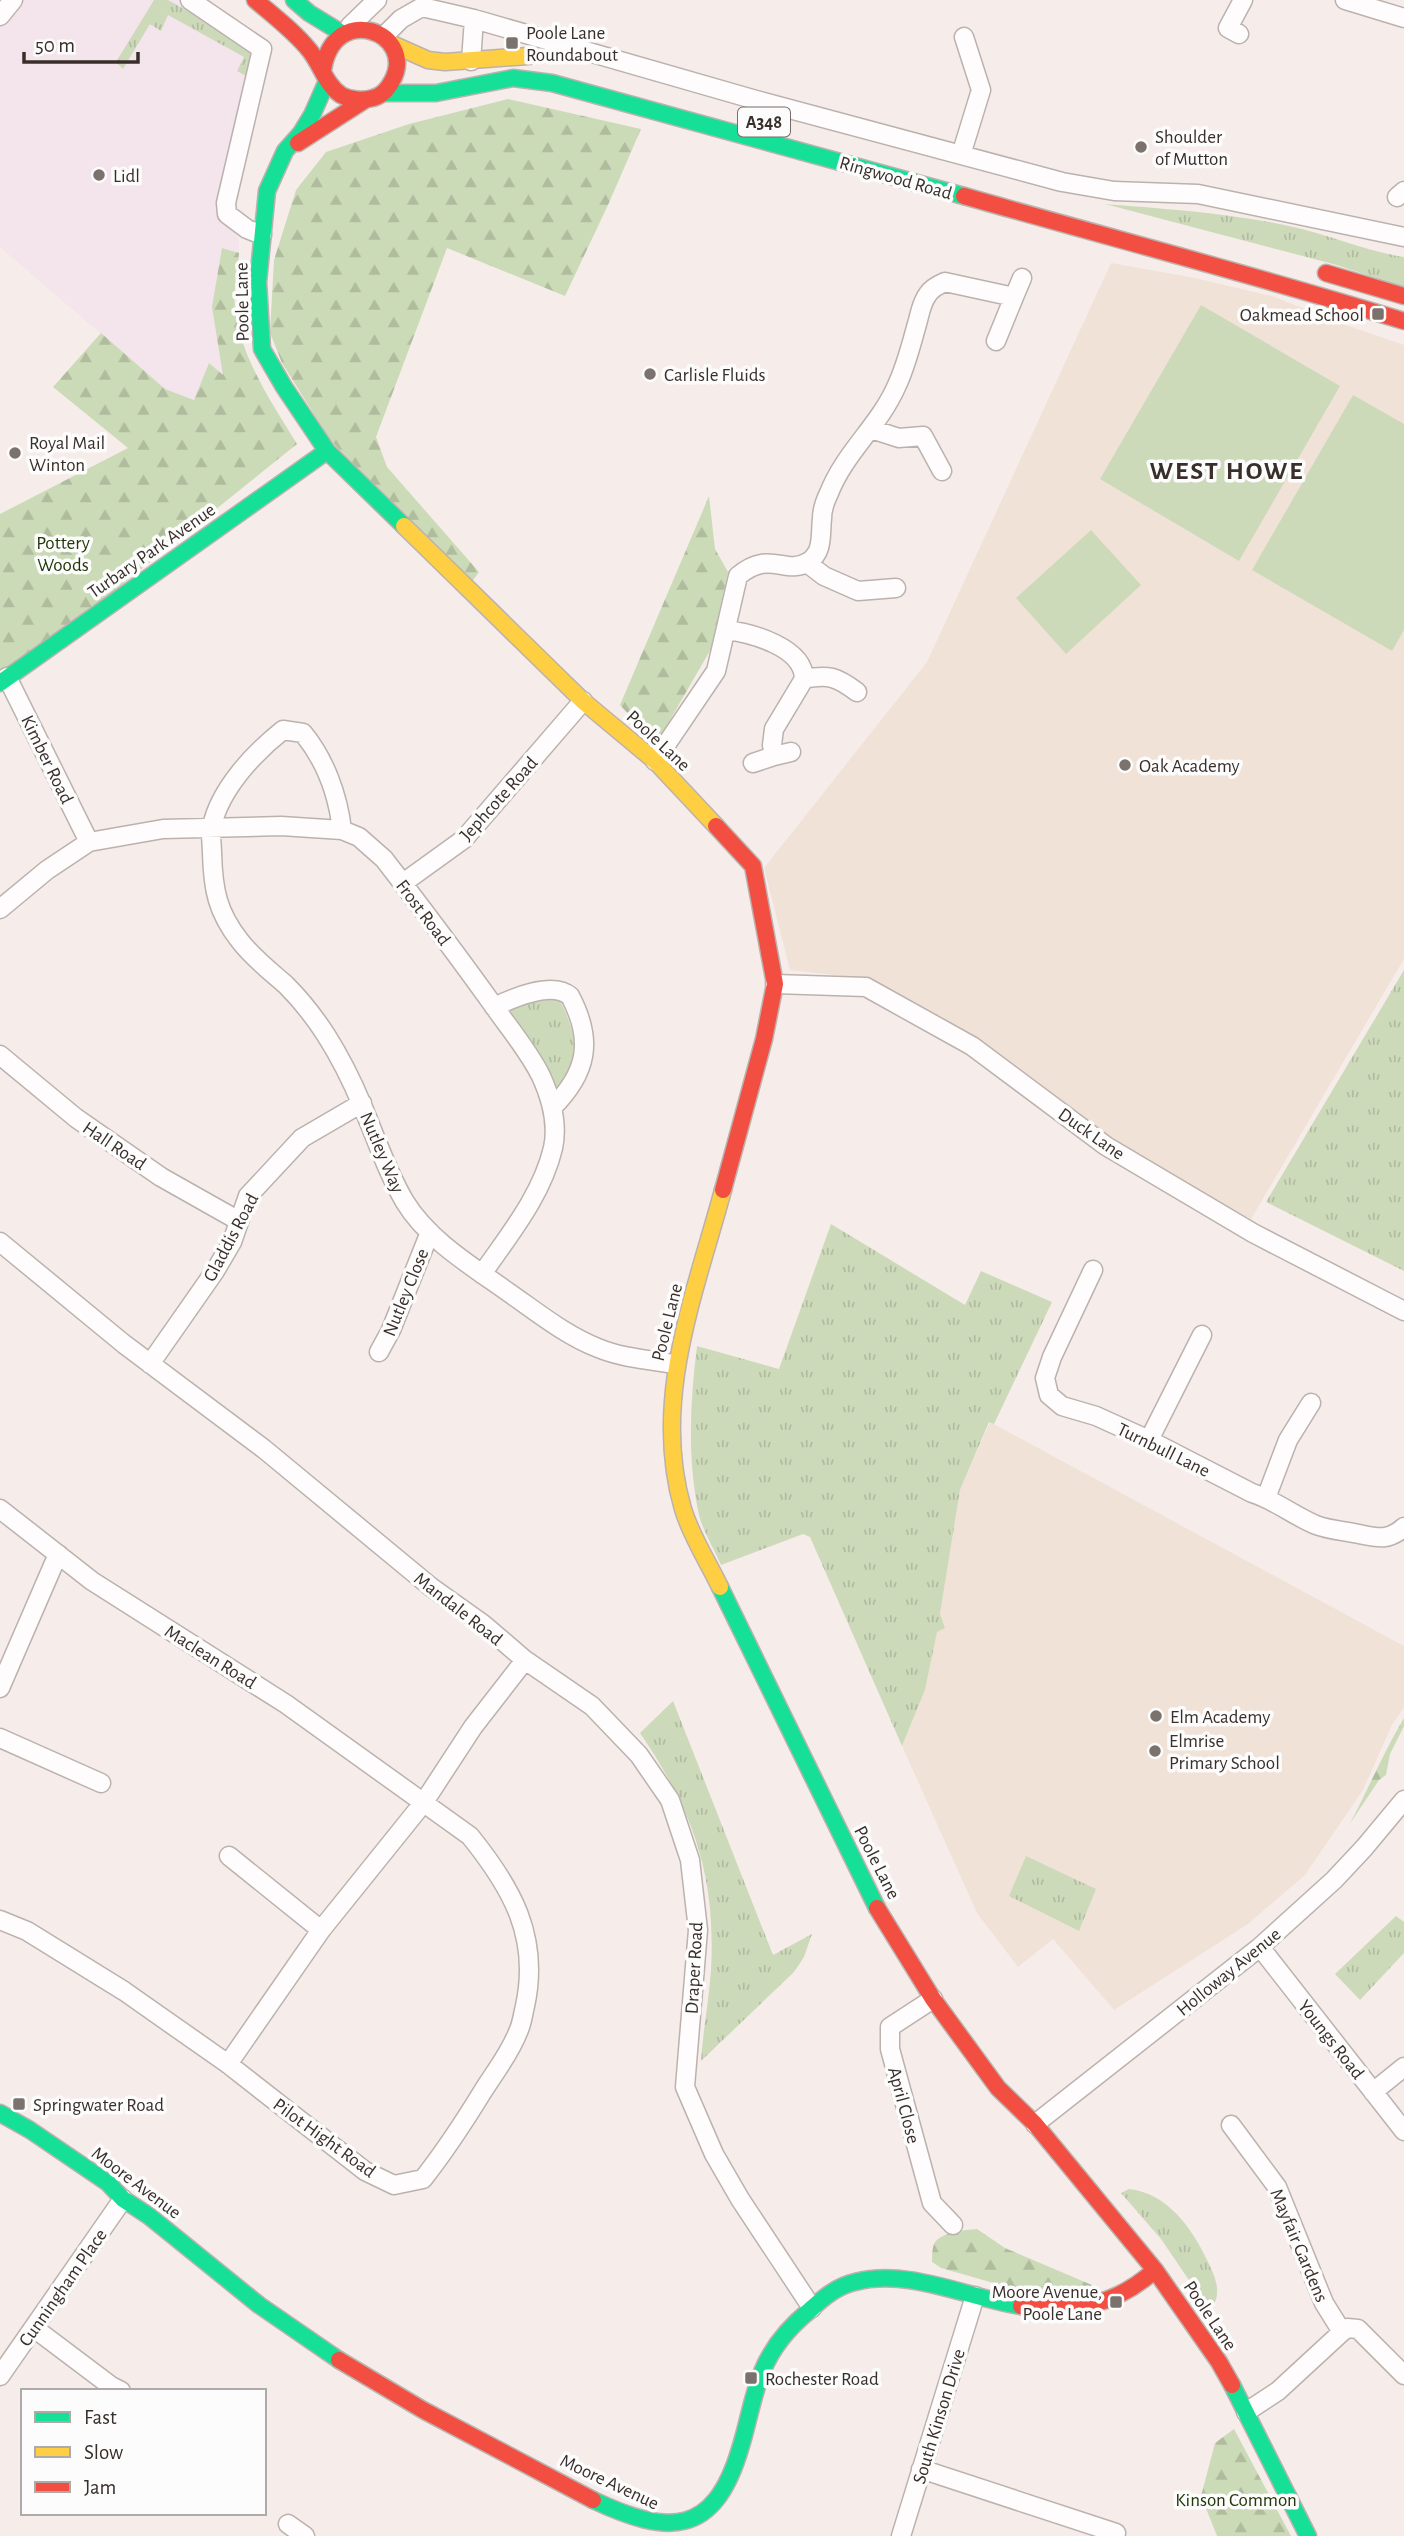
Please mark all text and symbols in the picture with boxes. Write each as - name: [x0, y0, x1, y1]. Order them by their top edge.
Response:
- scale bar: [24, 21, 138, 65]
- place label: Poole Lane Roundabout: [526, 24, 618, 65]
- text: 50 m: [35, 35, 75, 56]
- marker: Poole Lane Roundabout: [504, 35, 520, 51]
- road number: A348: [738, 107, 790, 136]
- place label: Shoulder of Mutton: [1155, 128, 1228, 169]
- marker: Shoulder of Mutton: [1133, 139, 1149, 155]
- street label: Ringwood Road: [837, 153, 954, 204]
- marker: Lidl: [91, 167, 107, 183]
- place label: Lidl: [113, 167, 140, 186]
- street label: Poole Lane: [232, 262, 253, 342]
- place label: Oakmead School: [1240, 306, 1364, 325]
- marker: Oakmead School: [1370, 306, 1386, 322]
- marker: Carlisle Fluids: [642, 366, 658, 382]
- place label: Carlisle Fluids: [664, 366, 766, 385]
- place label: Royal Mail Winton: [29, 434, 105, 475]
- marker: Royal Mail Winton: [7, 445, 23, 461]
- district label: WEST HOWE: [1150, 458, 1304, 484]
- street label: Turbary Park Avenue: [85, 500, 219, 602]
- park label: Pottery Woods: [36, 534, 90, 575]
- street label: Poole Lane: [622, 707, 693, 775]
- street label: Kimber Road: [17, 712, 76, 807]
- street label: Jephcote Road: [457, 753, 542, 845]
- marker: Oak Academy: [1117, 757, 1133, 773]
- place label: Oak Academy: [1139, 757, 1240, 776]
- street label: Frost Road: [392, 876, 454, 949]
- street label: Duck Lane: [1055, 1105, 1128, 1164]
- street label: Nutley Way: [356, 1109, 407, 1196]
- street label: Hall Road: [79, 1118, 149, 1174]
- street label: Gladdis Road: [200, 1190, 263, 1285]
- street label: Nutley Close: [380, 1246, 433, 1339]
- street label: Poole Lane: [649, 1282, 686, 1363]
- street label: Turnbull Lane: [1114, 1420, 1213, 1481]
- street label: Mandale Road: [410, 1569, 506, 1649]
- street label: Maclean Road: [161, 1622, 259, 1693]
- marker: Elm Academy: [1148, 1708, 1164, 1724]
- place label: Elm Academy: [1170, 1708, 1270, 1727]
- place label: Elmrise Primary School: [1169, 1732, 1280, 1773]
- marker: Elmrise Primary School: [1147, 1743, 1163, 1759]
- street label: Poole Lane: [850, 1823, 903, 1902]
- street label: Draper Road: [683, 1921, 706, 2015]
- street label: Holloway Avenue: [1173, 1924, 1285, 2020]
- street label: Youngs Road: [1294, 1997, 1368, 2083]
- street label: April Close: [884, 2065, 923, 2146]
- street label: Pilot Hight Road: [269, 2095, 379, 2182]
- marker: Springwater Road: [11, 2096, 27, 2112]
- place label: Springwater Road: [33, 2096, 164, 2115]
- street label: Moore Avenue: [88, 2144, 184, 2223]
- street label: Mayfair Gardens: [1266, 2186, 1331, 2305]
- street label: Cunningham Place: [16, 2226, 111, 2350]
- street label: Poole Lane: [1180, 2278, 1240, 2354]
- place label: Moore Avenue, Poole Lane: [992, 2283, 1102, 2324]
- marker: Moore Avenue, Poole Lane: [1108, 2294, 1124, 2310]
- street label: South Kinson Drive: [910, 2347, 969, 2486]
- marker: Rochester Road: [743, 2370, 759, 2386]
- place label: Rochester Road: [765, 2370, 879, 2389]
- legend: [21, 2389, 266, 2515]
- text: Fast: [84, 2407, 117, 2428]
- text: Slow: [84, 2442, 123, 2463]
- street label: Moore Avenue: [557, 2451, 662, 2513]
- text: Jam: [84, 2477, 116, 2498]
- park label: Kinson Common: [1175, 2491, 1297, 2510]

